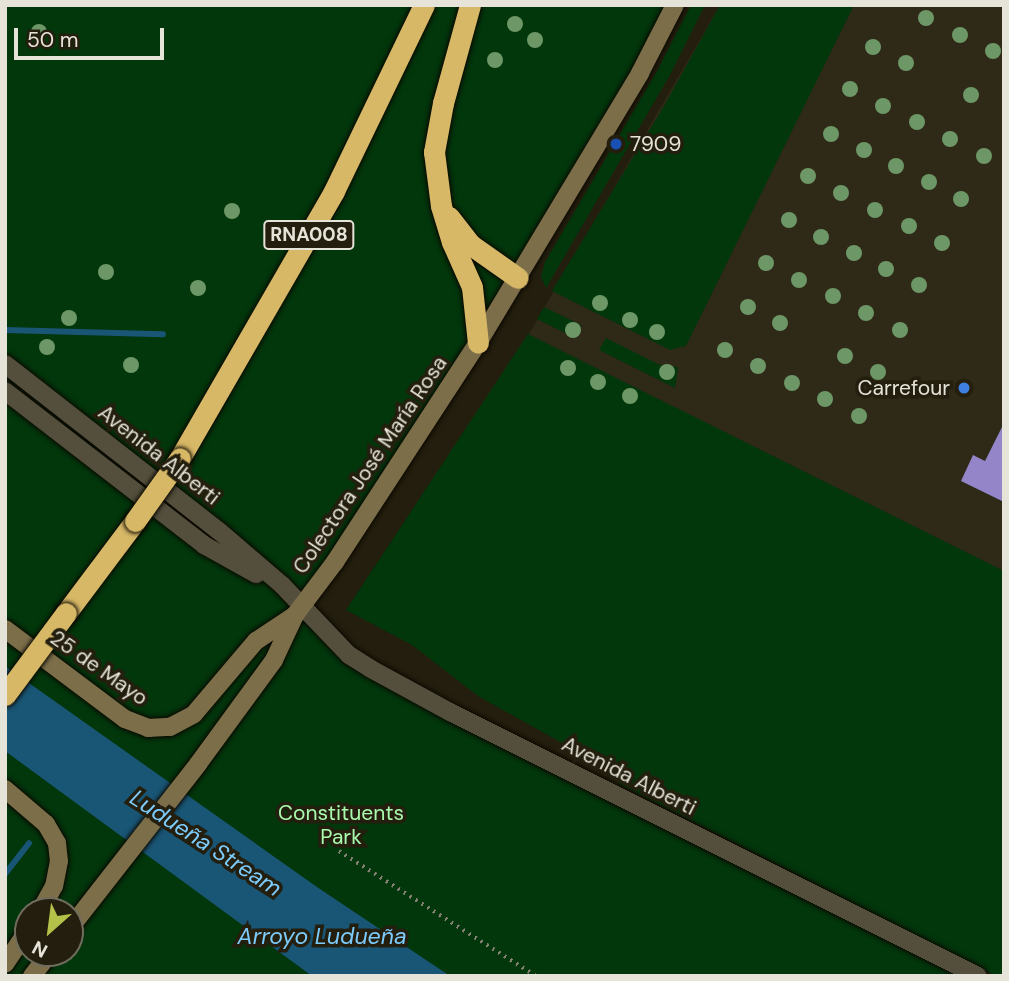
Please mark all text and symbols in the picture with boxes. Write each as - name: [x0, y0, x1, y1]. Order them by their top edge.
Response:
- scale bar: [18, 14, 168, 58]
- text: 50 m: [27, 26, 78, 54]
- place label: 7909: [630, 131, 681, 157]
- marker: 7909: [608, 136, 624, 152]
- road number: RNA008: [262, 219, 356, 250]
- street label: Colectora José María Rosa: [288, 351, 452, 579]
- place label: Carrefour: [857, 375, 950, 401]
- marker: Carrefour: [956, 380, 972, 396]
- street label: Avenida Alberti: [93, 400, 225, 510]
- street label: 25 de Mayo: [45, 625, 153, 711]
- street label: Avenida Alberti: [558, 731, 700, 821]
- water label: Ludueña Stream: [125, 784, 287, 902]
- park label: Constituents Park: [278, 800, 404, 850]
- north arrow: [14, 897, 84, 967]
- water label: Arroyo Ludueña: [237, 922, 407, 950]
- text: N: [28, 935, 52, 964]

